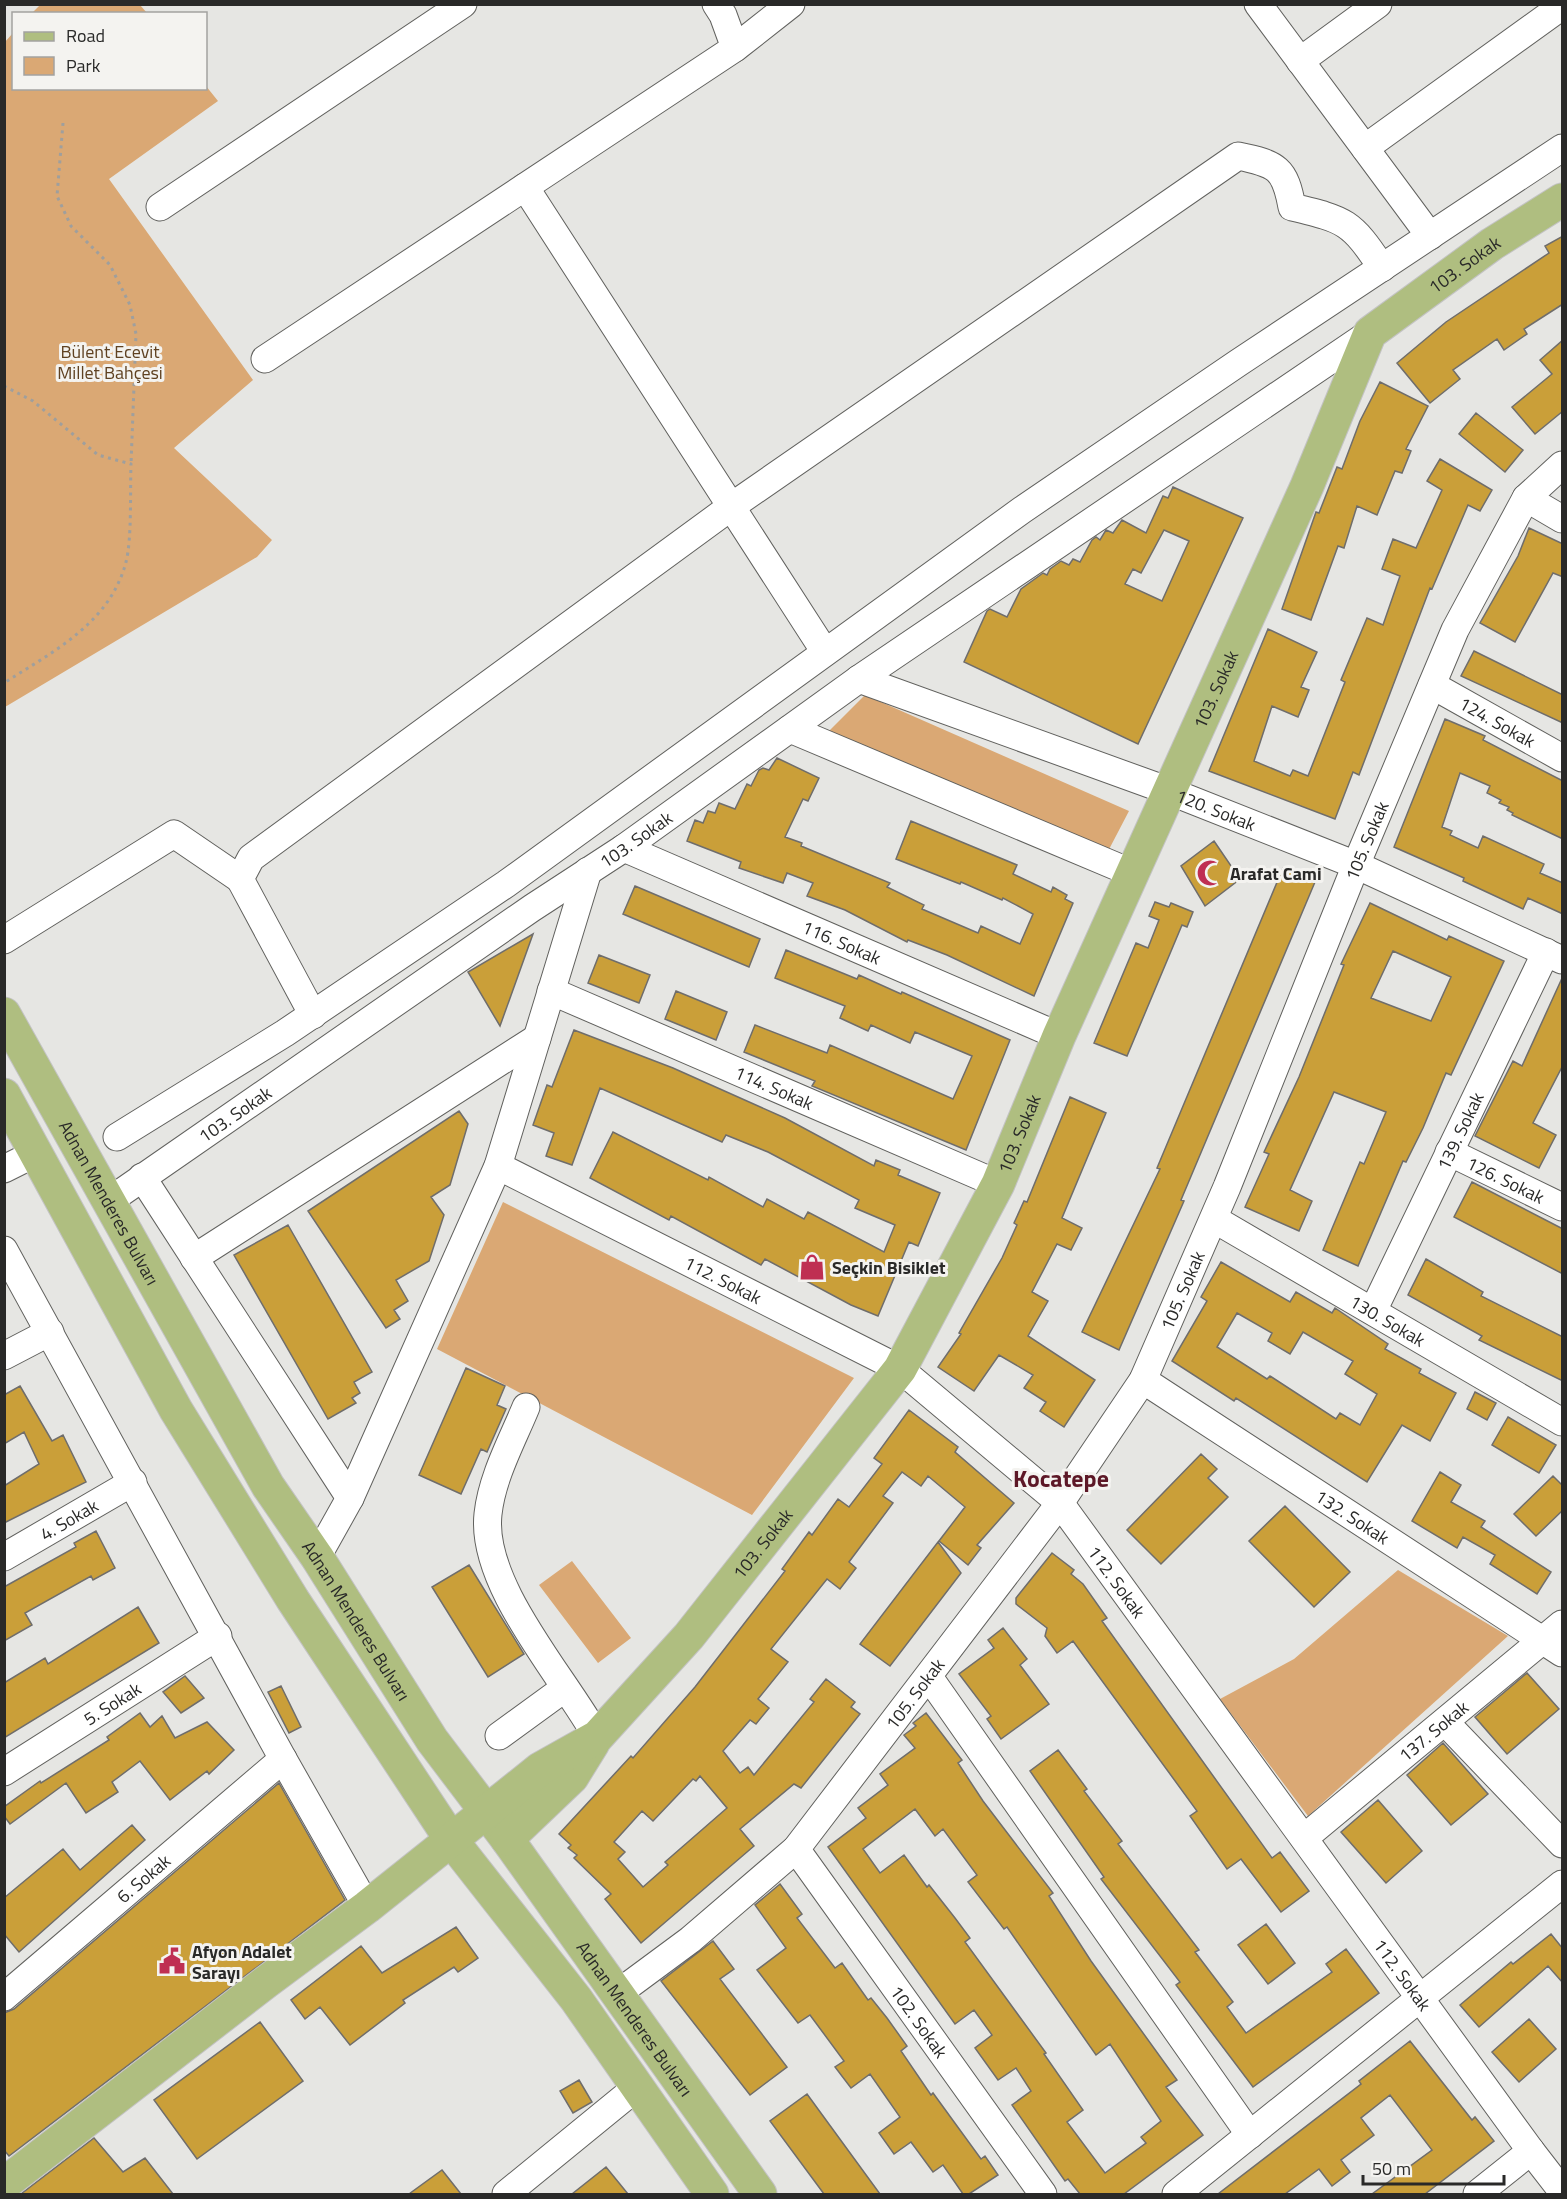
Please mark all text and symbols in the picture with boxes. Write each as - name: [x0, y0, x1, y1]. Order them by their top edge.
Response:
- legend: [12, 12, 207, 90]
- text: Road: [66, 22, 105, 49]
- text: Park: [66, 52, 101, 79]
- street label: 103. Sokak: [1422, 228, 1506, 300]
- park label: Bülent Ecevit Millet Bahçesi: [57, 338, 163, 386]
- street label: 103. Sokak: [1186, 645, 1245, 733]
- street label: 124. Sokak: [1454, 689, 1541, 754]
- street label: 120. Sokak: [1172, 782, 1260, 838]
- street label: 105. Sokak: [1338, 796, 1395, 884]
- street label: 103. Sokak: [594, 804, 678, 874]
- mosque icon: Arafat Cami: [1195, 858, 1225, 888]
- place label: Arafat Cami: [1230, 860, 1322, 887]
- street label: 116. Sokak: [798, 913, 886, 971]
- street label: 114. Sokak: [730, 1058, 818, 1116]
- street label: 103. Sokak: [193, 1079, 277, 1149]
- street label: 139. Sokak: [1430, 1087, 1490, 1174]
- street label: 103. Sokak: [990, 1090, 1047, 1178]
- street label: Adnan Menderes Bulvarı: [53, 1115, 166, 1290]
- street label: 126. Sokak: [1462, 1149, 1550, 1210]
- street label: 105. Sokak: [1153, 1246, 1211, 1334]
- street label: 112. Sokak: [680, 1249, 767, 1311]
- shop icon: Seçkin Bisiklet: [797, 1252, 827, 1282]
- place label: Seçkin Bisiklet: [832, 1254, 946, 1281]
- street label: 130. Sokak: [1345, 1288, 1431, 1353]
- district label: Kocatepe: [1013, 1460, 1109, 1496]
- street label: 132. Sokak: [1310, 1482, 1395, 1551]
- street label: 4. Sokak: [35, 1491, 103, 1547]
- street label: 103. Sokak: [726, 1502, 799, 1585]
- street label: Adnan Menderes Bulvarı: [296, 1535, 418, 1706]
- street label: 112. Sokak: [1081, 1540, 1153, 1623]
- street label: 105. Sokak: [878, 1652, 951, 1735]
- street label: 5. Sokak: [78, 1675, 146, 1732]
- street label: 137. Sokak: [1392, 1693, 1474, 1768]
- street label: 6. Sokak: [110, 1847, 176, 1909]
- street label: 112. Sokak: [1367, 1933, 1438, 2017]
- street label: Adnan Menderes Bulvarı: [570, 1935, 700, 2102]
- place label: Afyon Adalet Sarayı: [192, 1938, 292, 1986]
- public building icon: Afyon Adalet Sarayı: [157, 1946, 187, 1976]
- street label: 102. Sokak: [884, 1980, 955, 2064]
- scale bar: [1363, 2148, 1504, 2186]
- text: 50 m: [1372, 2155, 1411, 2182]

